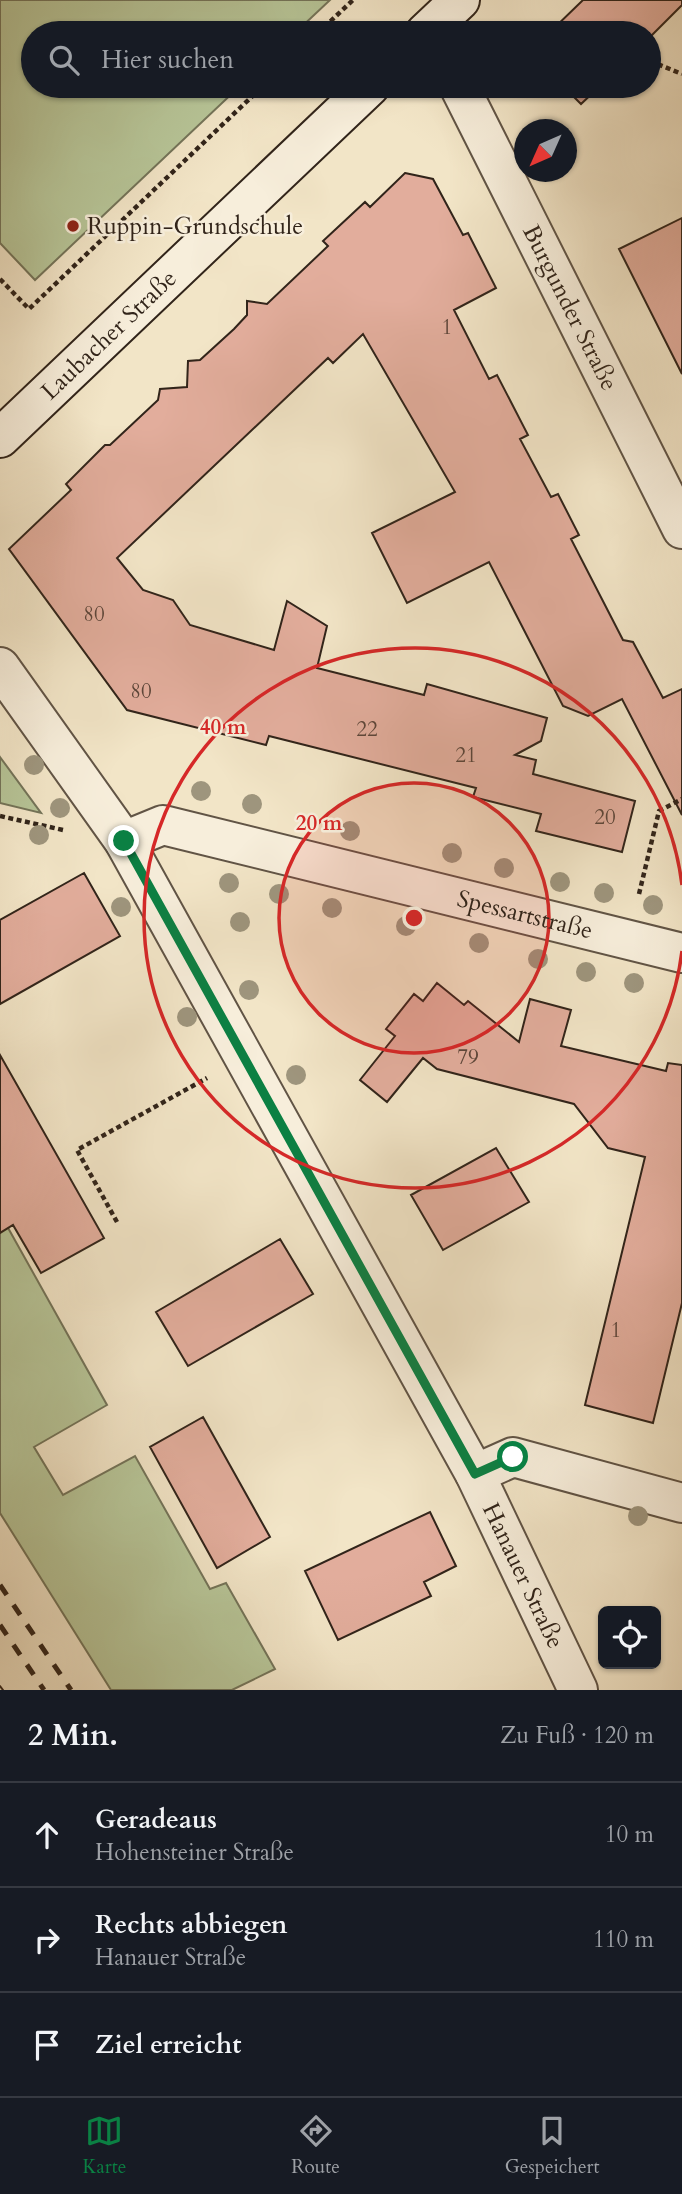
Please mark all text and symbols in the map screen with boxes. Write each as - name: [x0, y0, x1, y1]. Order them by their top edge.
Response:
- search box: [21, 21, 661, 98]
- icon: search: [45, 41, 83, 79]
- text: Hier suchen: [101, 42, 234, 77]
- north arrow: [514, 119, 577, 182]
- place label: Ruppin-Grundschule: [87, 210, 303, 243]
- marker: Ruppin-Grundschule: [65, 218, 81, 234]
- street label: Burgunder Straße: [515, 219, 626, 396]
- street label: Laubacher Straße: [34, 263, 184, 407]
- house number: 1: [442, 313, 452, 342]
- house number: 80: [83, 600, 105, 629]
- house number: 80: [130, 677, 152, 706]
- text: 40 m: [200, 713, 247, 742]
- house number: 22: [356, 715, 378, 744]
- house number: 21: [455, 741, 477, 770]
- house number: 20: [594, 803, 616, 832]
- text: 20 m: [296, 809, 343, 838]
- route end: [108, 825, 139, 856]
- street label: Spessartstraße: [454, 882, 596, 947]
- centre of rings: [402, 906, 426, 930]
- house number: 79: [457, 1043, 479, 1072]
- house number: 1: [611, 1316, 621, 1345]
- route start: [497, 1441, 528, 1472]
- street label: Hanauer Straße: [474, 1498, 572, 1654]
- map controls: [598, 1606, 661, 1669]
- button: locate: [598, 1606, 661, 1669]
- text: 2 Min.: [28, 1715, 118, 1756]
- text: Zu Fuß · 120 m: [500, 1720, 654, 1751]
- text: Geradeaus: [95, 1802, 217, 1837]
- icon: ahead: [28, 1816, 66, 1854]
- text: 10 m: [605, 1819, 654, 1850]
- text: Hohensteiner Straße: [95, 1837, 294, 1868]
- text: Rechts abbiegen: [95, 1907, 287, 1942]
- icon: right: [28, 1921, 66, 1959]
- text: 110 m: [593, 1924, 654, 1955]
- text: Hanauer Straße: [95, 1942, 246, 1973]
- icon: arrive: [28, 2026, 66, 2064]
- text: Ziel erreicht: [95, 2027, 241, 2062]
- tab: Karte: [82, 2112, 126, 2180]
- tab: Route: [291, 2112, 340, 2180]
- tab: Gespeichert: [505, 2112, 600, 2180]

